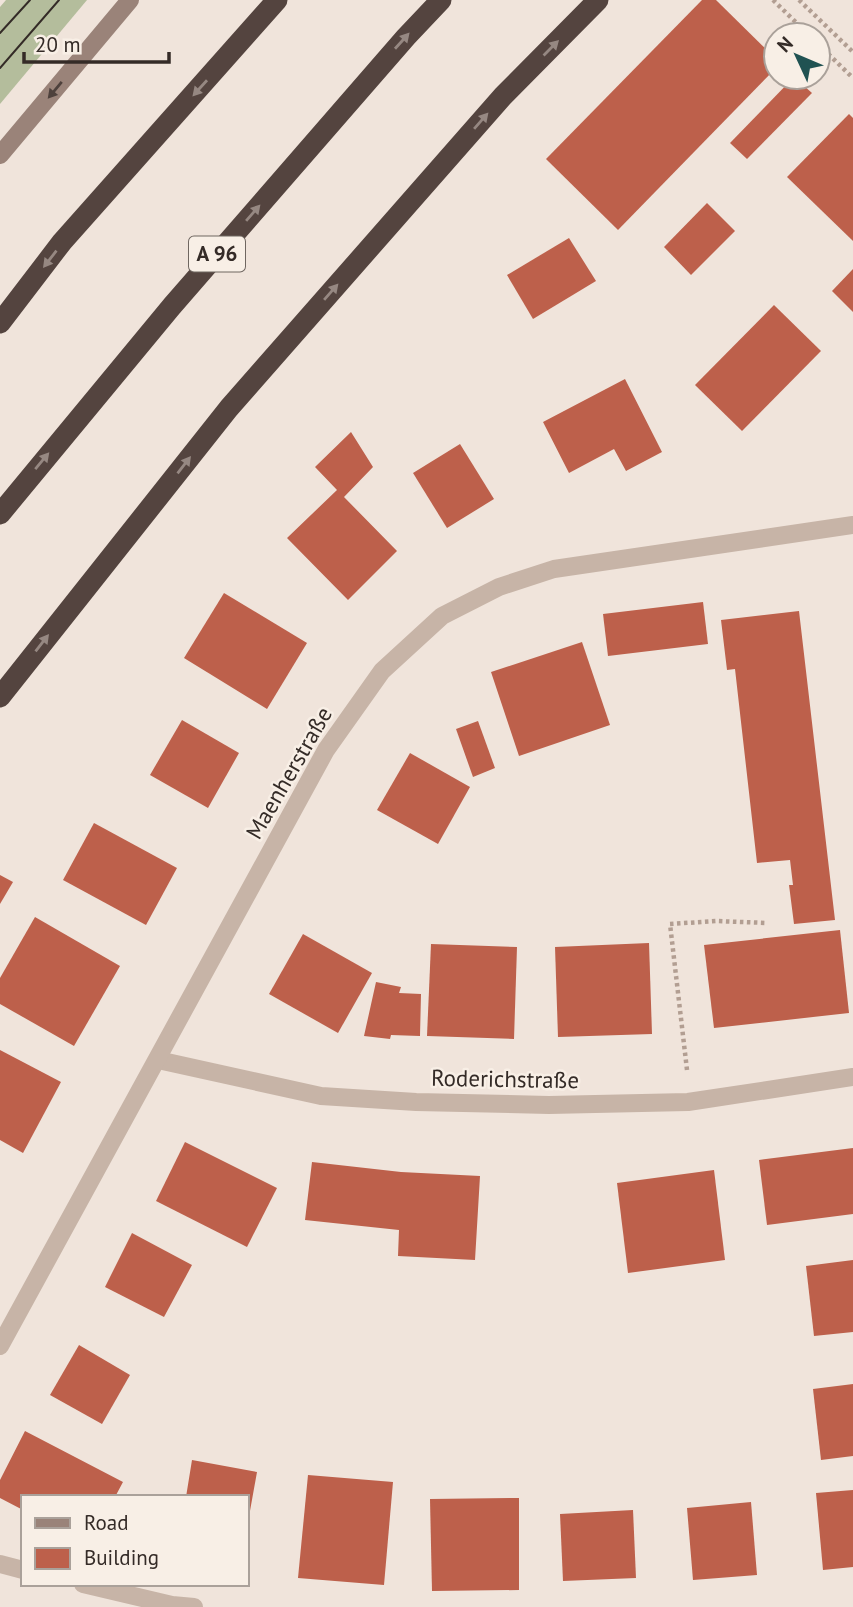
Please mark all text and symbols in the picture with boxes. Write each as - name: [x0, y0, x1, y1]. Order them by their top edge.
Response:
- scale bar: [24, 21, 170, 65]
- north arrow: [762, 21, 832, 91]
- text: 20 m: [35, 31, 81, 58]
- text: N: [772, 31, 798, 57]
- one-way arrow: [394, 33, 410, 50]
- one-way arrow: [542, 40, 558, 57]
- one-way arrow: [192, 79, 208, 96]
- one-way arrow: [47, 80, 62, 98]
- one-way arrow: [473, 112, 489, 130]
- one-way arrow: [245, 204, 260, 221]
- road number: A 96: [189, 236, 245, 272]
- one-way arrow: [42, 249, 57, 267]
- one-way arrow: [323, 283, 339, 301]
- one-way arrow: [35, 452, 50, 470]
- one-way arrow: [176, 456, 190, 474]
- one-way arrow: [35, 635, 50, 653]
- street label: Maenherstraße: [239, 701, 338, 844]
- street label: Roderichstraße: [431, 1063, 579, 1094]
- legend: [21, 1495, 248, 1586]
- text: Road: [84, 1509, 128, 1536]
- text: Building: [84, 1544, 159, 1571]

